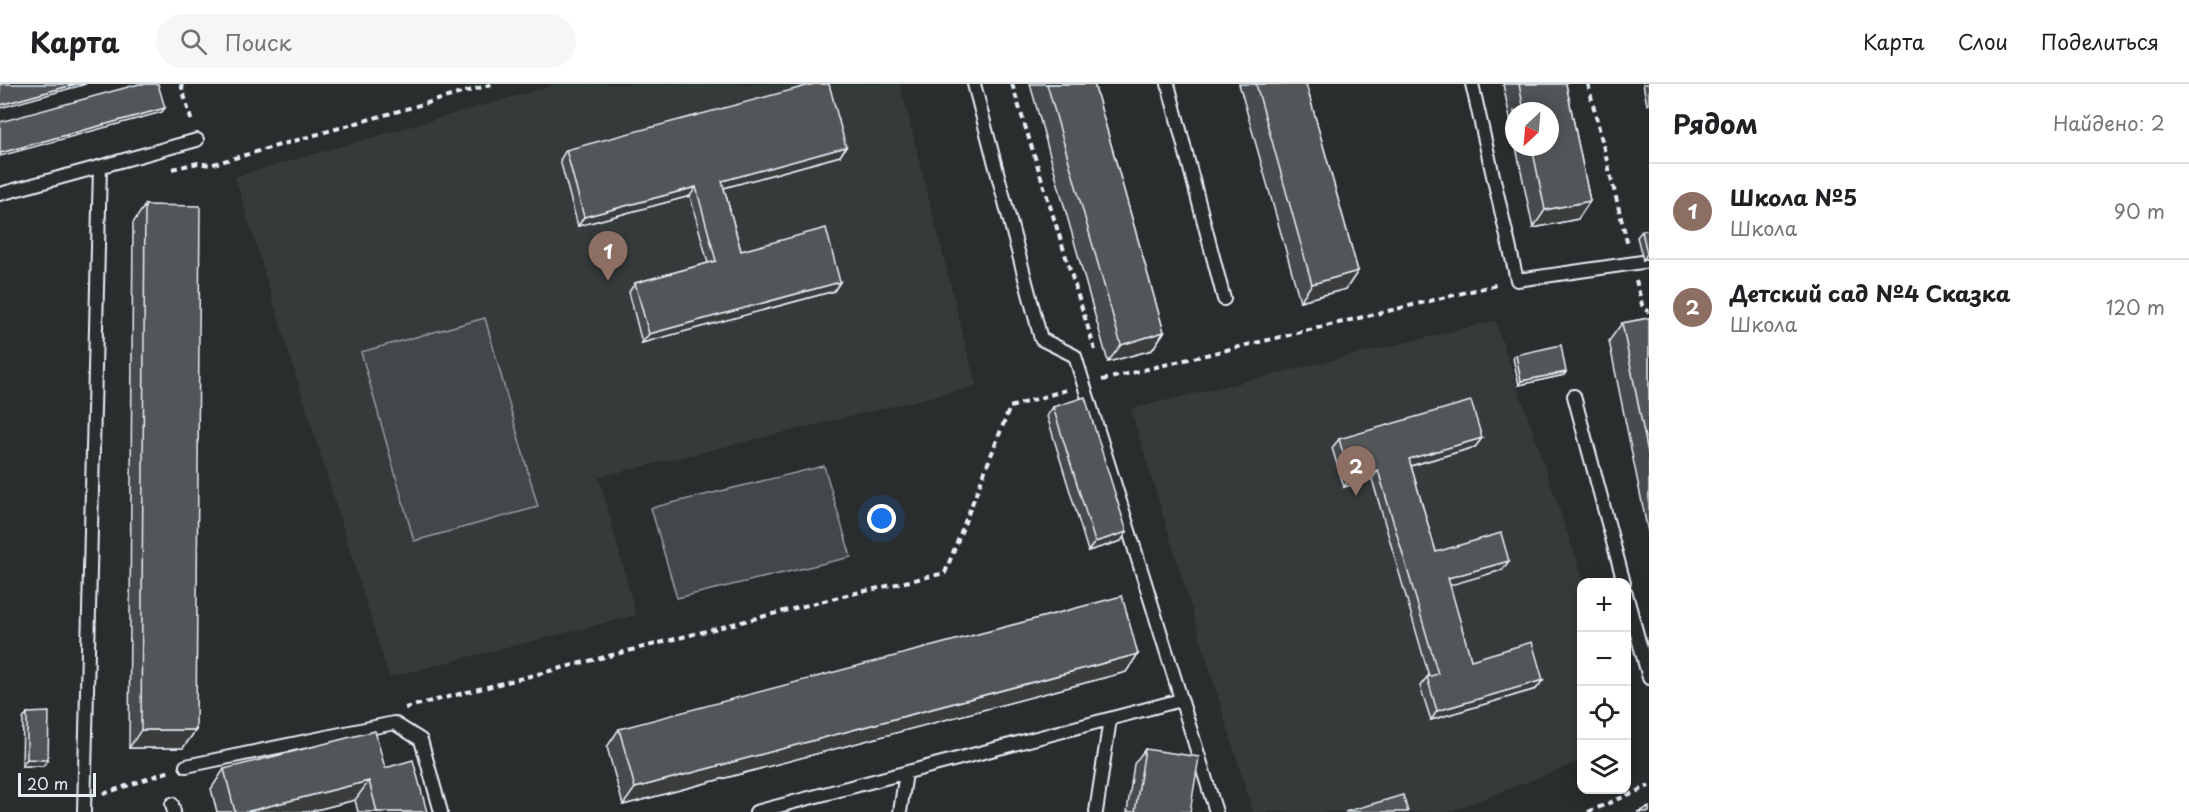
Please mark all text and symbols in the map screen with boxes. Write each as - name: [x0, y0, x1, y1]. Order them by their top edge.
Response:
- search box: [156, 14, 576, 68]
- text: Карта: [30, 20, 120, 63]
- icon: search: [177, 25, 210, 58]
- text: Поиск: [225, 25, 292, 58]
- text: Карта: [1863, 25, 1925, 57]
- text: Слои: [1958, 25, 2008, 57]
- text: Поделиться: [2041, 25, 2159, 57]
- north arrow: [1505, 102, 1559, 156]
- text: Рядом: [1673, 104, 1758, 143]
- text: Найдено: 2: [2053, 108, 2165, 138]
- text: Школа №5: [1730, 180, 1857, 213]
- text: 1: [1688, 196, 1697, 226]
- text: 90 m: [2114, 196, 2165, 226]
- text: Школа: [1730, 213, 1797, 243]
- pin: 1: [588, 232, 628, 281]
- text: Детский сад №4 Сказка: [1730, 276, 2011, 309]
- text: 2: [1685, 292, 1700, 322]
- text: 120 m: [2106, 292, 2165, 322]
- text: Школа: [1730, 309, 1797, 339]
- pin: 2: [1336, 446, 1376, 496]
- your location: [867, 504, 896, 533]
- map controls: [1577, 578, 1631, 794]
- button: +: [1577, 578, 1631, 632]
- button: −: [1577, 632, 1631, 686]
- button: locate: [1577, 686, 1631, 740]
- button: layers: [1577, 740, 1631, 794]
- scale bar: [18, 770, 96, 798]
- text: 20 m: [27, 771, 68, 795]

